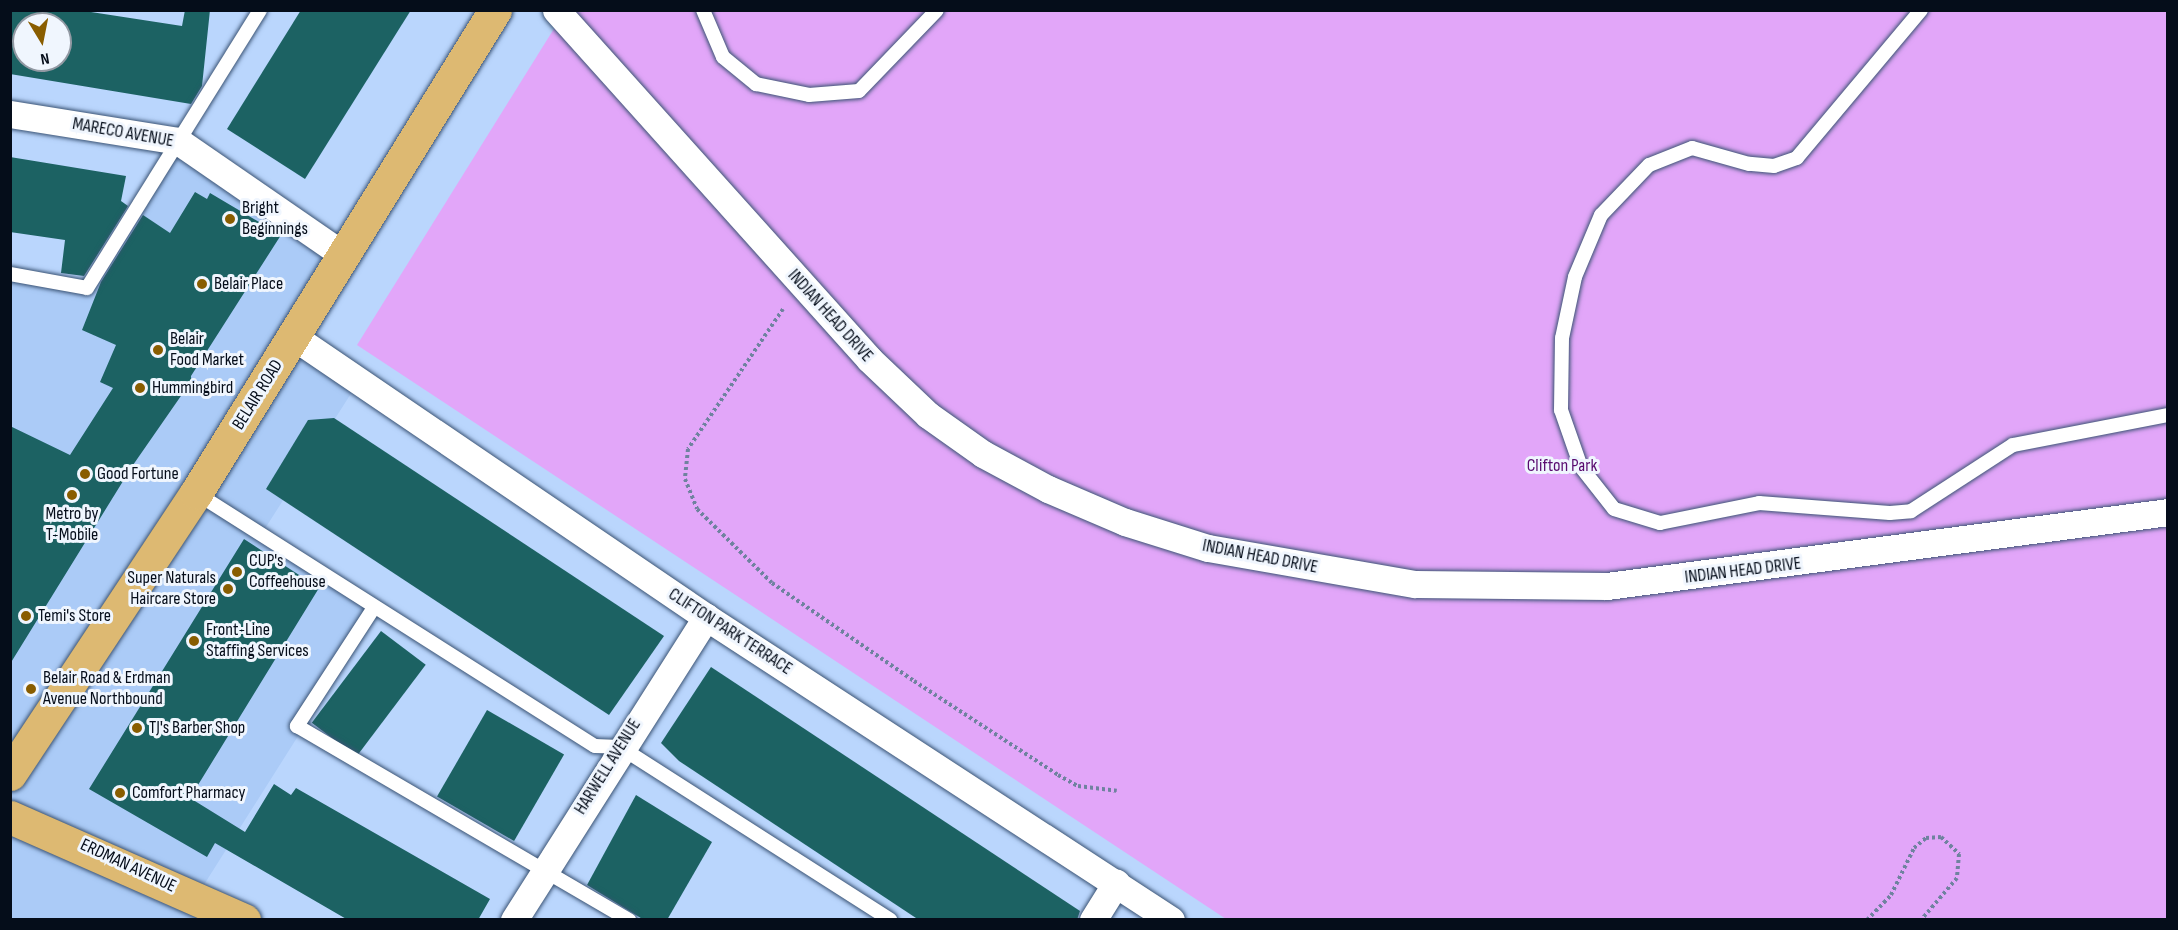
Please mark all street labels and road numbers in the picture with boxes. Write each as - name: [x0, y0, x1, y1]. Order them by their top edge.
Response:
- street label: MARECO AVENUE: [71, 113, 175, 153]
- street label: INDIAN HEAD DRIVE: [783, 265, 877, 367]
- street label: BELAIR ROAD: [228, 356, 288, 434]
- street label: INDIAN HEAD DRIVE: [1200, 535, 1320, 579]
- street label: INDIAN HEAD DRIVE: [1684, 553, 1802, 589]
- street label: CLIFTON PARK TERRACE: [664, 584, 796, 680]
- street label: HARWELL AVENUE: [570, 715, 646, 819]
- street label: ERDMAN AVENUE: [77, 834, 179, 898]

